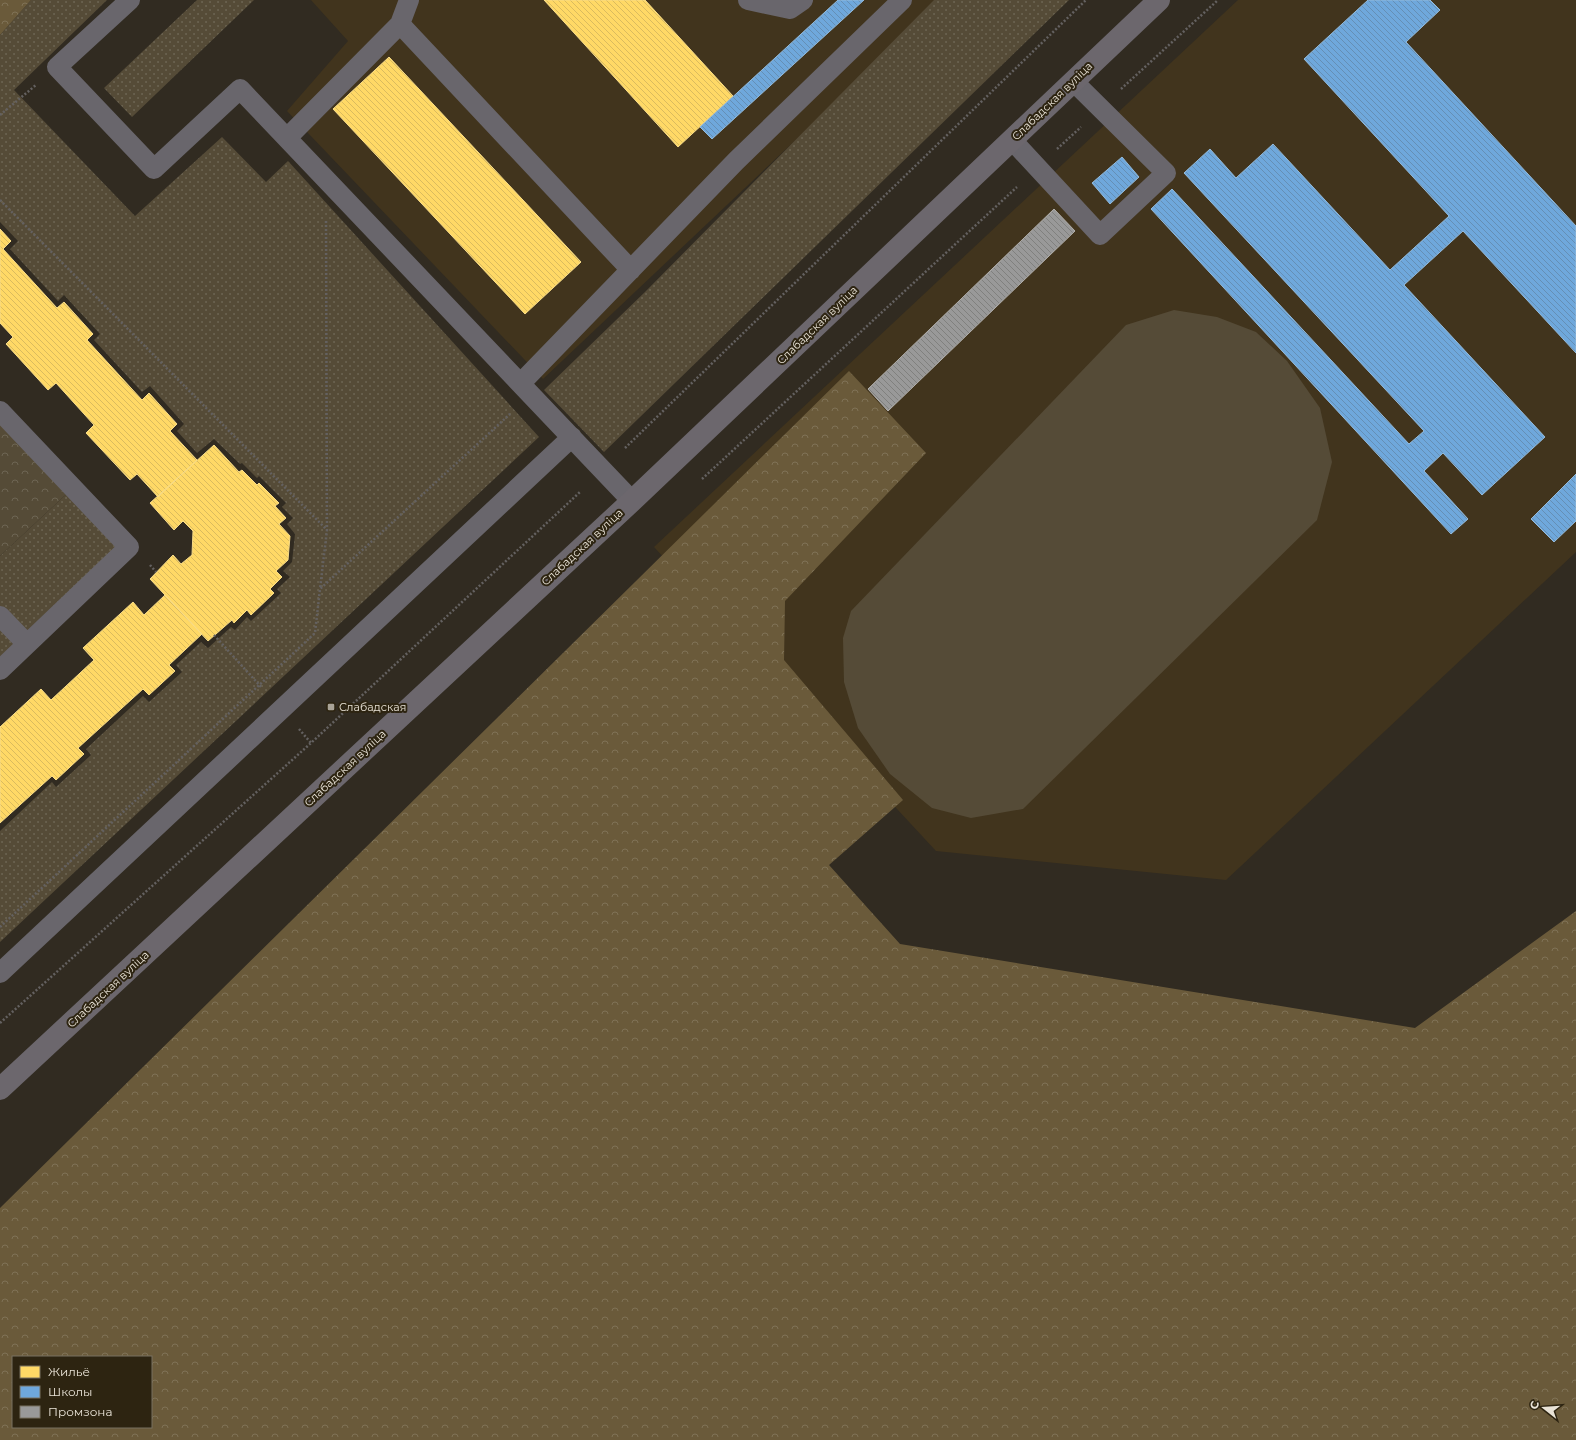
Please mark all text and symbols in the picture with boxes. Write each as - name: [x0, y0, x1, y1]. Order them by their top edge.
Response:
- street label: Слабадская вуліца: [1009, 59, 1095, 143]
- street label: Слабадская вуліца: [774, 283, 860, 367]
- street label: Слабадская вуліца: [538, 506, 626, 588]
- place label: Слабадская: [339, 700, 406, 714]
- marker: Слабадская: [326, 702, 336, 712]
- street label: Слабадская вуліца: [301, 727, 389, 809]
- street label: Слабадская вуліца: [64, 948, 152, 1030]
- legend: [12, 1356, 152, 1428]
- text: Жильё: [48, 1364, 90, 1379]
- text: Школы: [48, 1384, 93, 1399]
- north arrow: [1524, 1388, 1564, 1428]
- text: С: [1527, 1399, 1542, 1411]
- text: Промзона: [48, 1404, 112, 1419]

